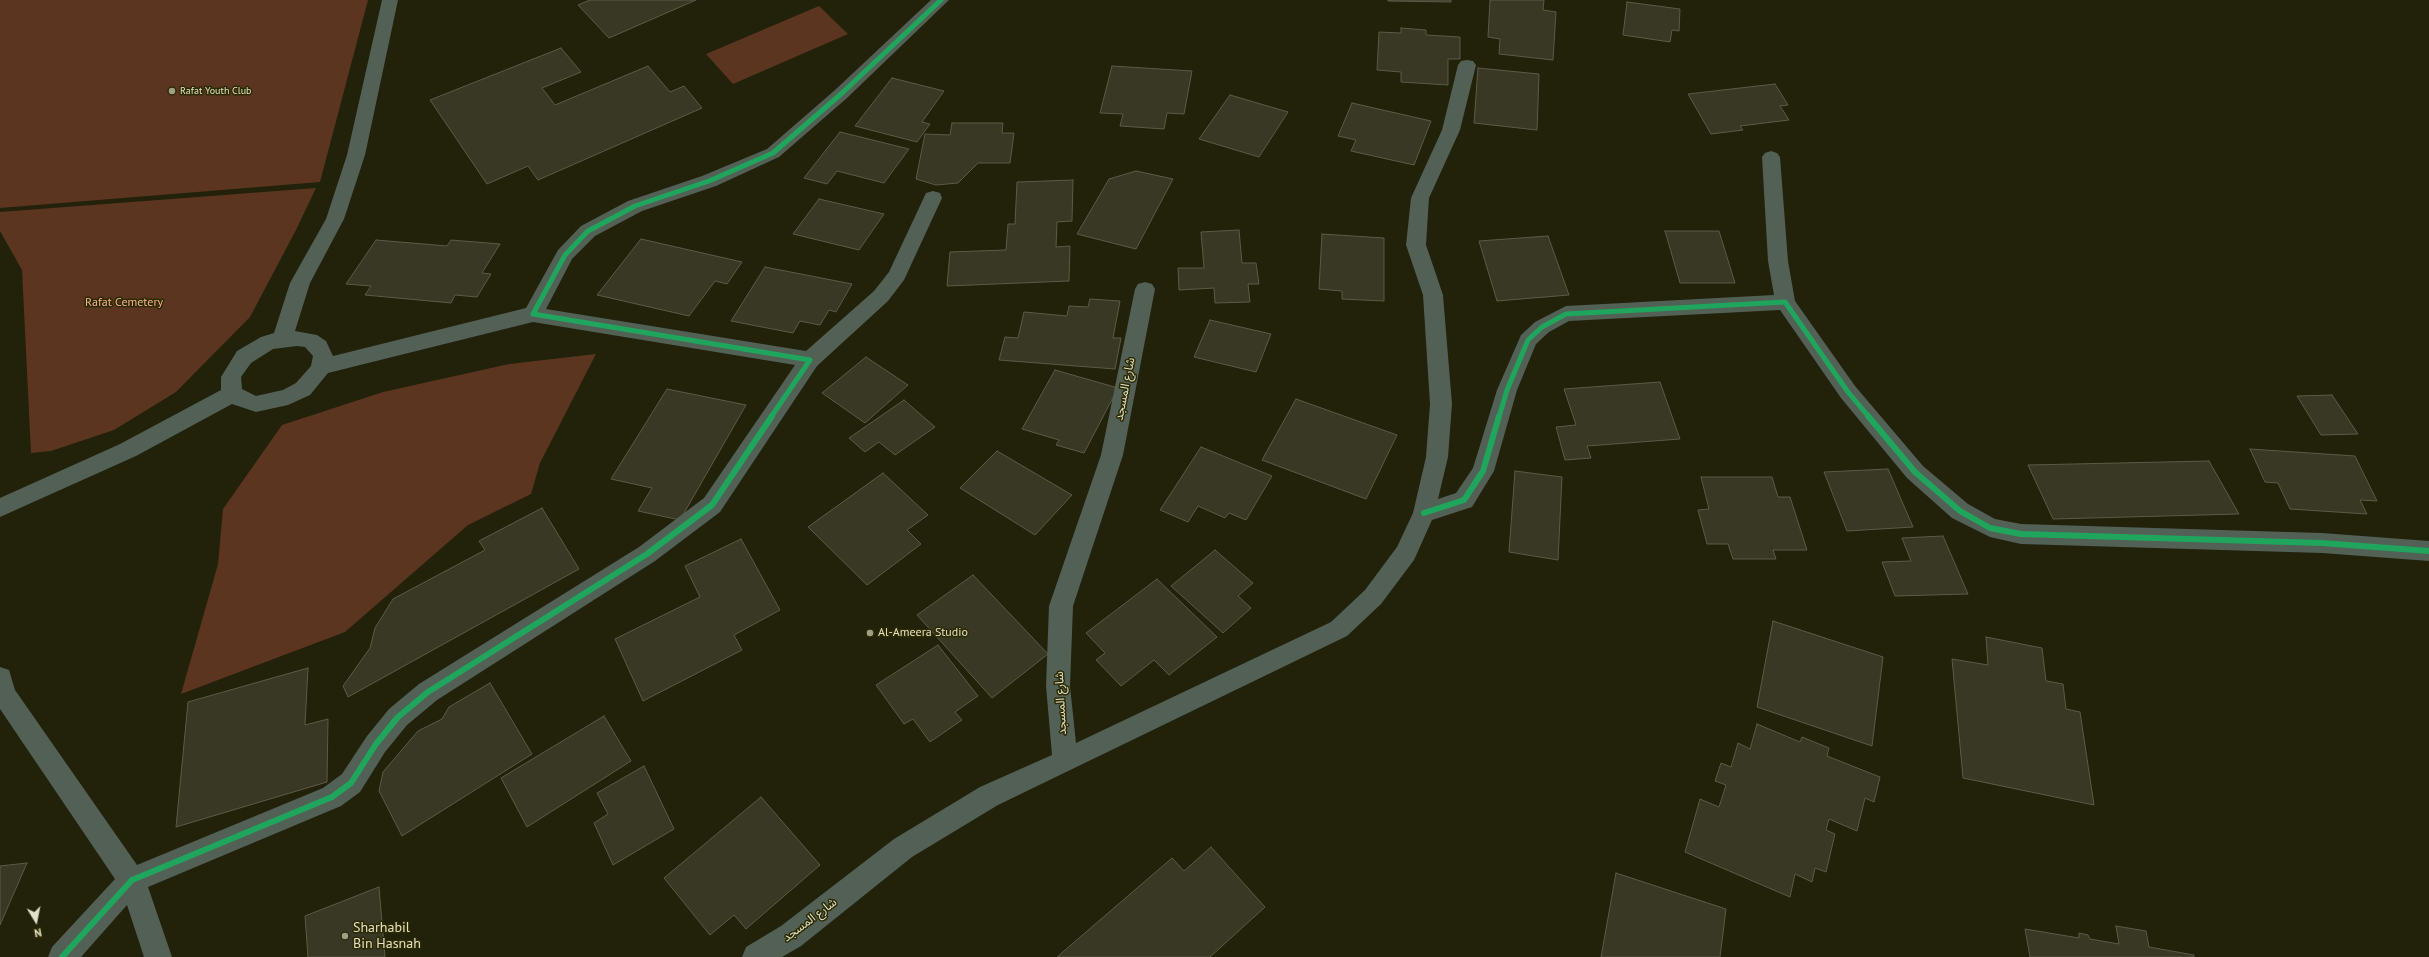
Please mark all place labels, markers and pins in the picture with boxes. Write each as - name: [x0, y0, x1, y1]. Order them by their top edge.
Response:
- place label: Rafat Youth Club: [180, 85, 251, 97]
- marker: Rafat Youth Club: [167, 86, 177, 96]
- place label: Al-Ameera Studio: [878, 626, 968, 640]
- marker: Al-Ameera Studio: [865, 628, 875, 638]
- place label: Sharhabil Bin Hasnah: [353, 920, 421, 952]
- marker: Sharhabil Bin Hasnah: [340, 931, 350, 941]

